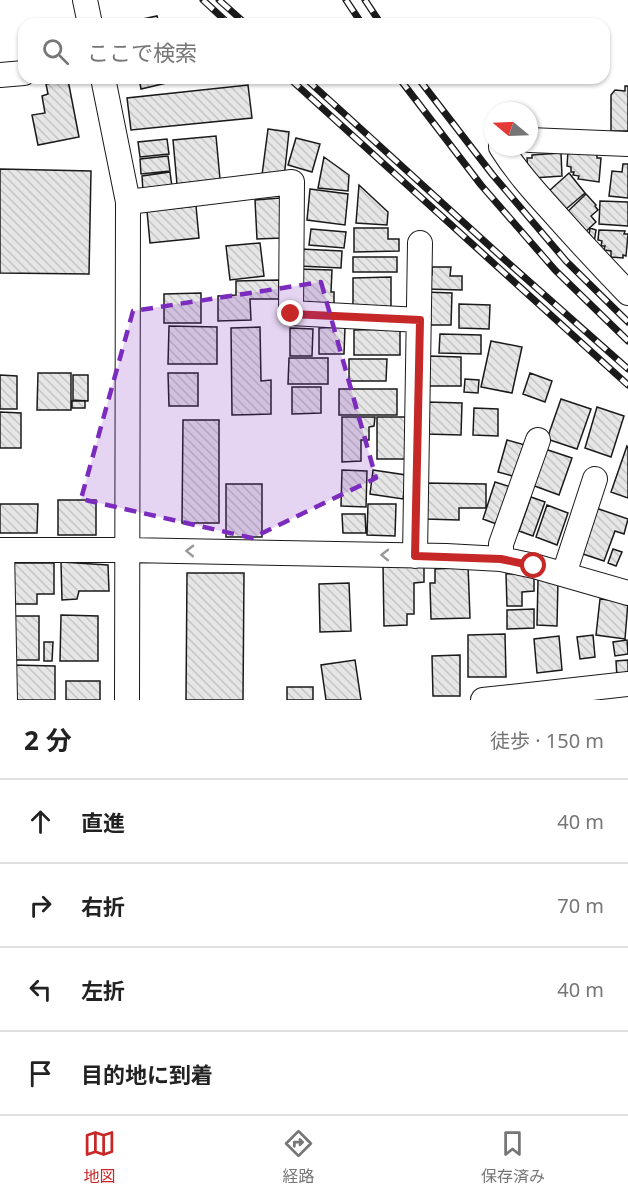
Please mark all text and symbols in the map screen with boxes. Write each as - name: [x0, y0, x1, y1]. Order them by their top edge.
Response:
- search box: [18, 18, 610, 84]
- icon: search: [39, 35, 72, 68]
- text: ここで検索: [87, 37, 197, 67]
- north arrow: [484, 102, 538, 156]
- route end: [277, 300, 303, 326]
- one-way arrow: [186, 545, 195, 557]
- one-way arrow: [381, 549, 390, 561]
- route start: [520, 552, 546, 578]
- text: 2 分: [24, 722, 72, 758]
- text: 徒歩 · 150 m: [490, 727, 604, 754]
- icon: ahead: [24, 805, 57, 838]
- text: 直進: [81, 807, 125, 837]
- text: 40 m: [557, 808, 604, 835]
- icon: right: [24, 889, 57, 922]
- text: 右折: [81, 891, 125, 921]
- text: 70 m: [557, 892, 604, 919]
- icon: left: [24, 973, 57, 1006]
- text: 左折: [81, 975, 125, 1005]
- text: 40 m: [557, 976, 604, 1003]
- icon: arrive: [24, 1057, 57, 1090]
- text: 目的地に到着: [81, 1059, 213, 1089]
- tab: 地図: [83, 1127, 116, 1187]
- tab: 経路: [282, 1127, 315, 1187]
- tab: 保存済み: [481, 1127, 545, 1187]

